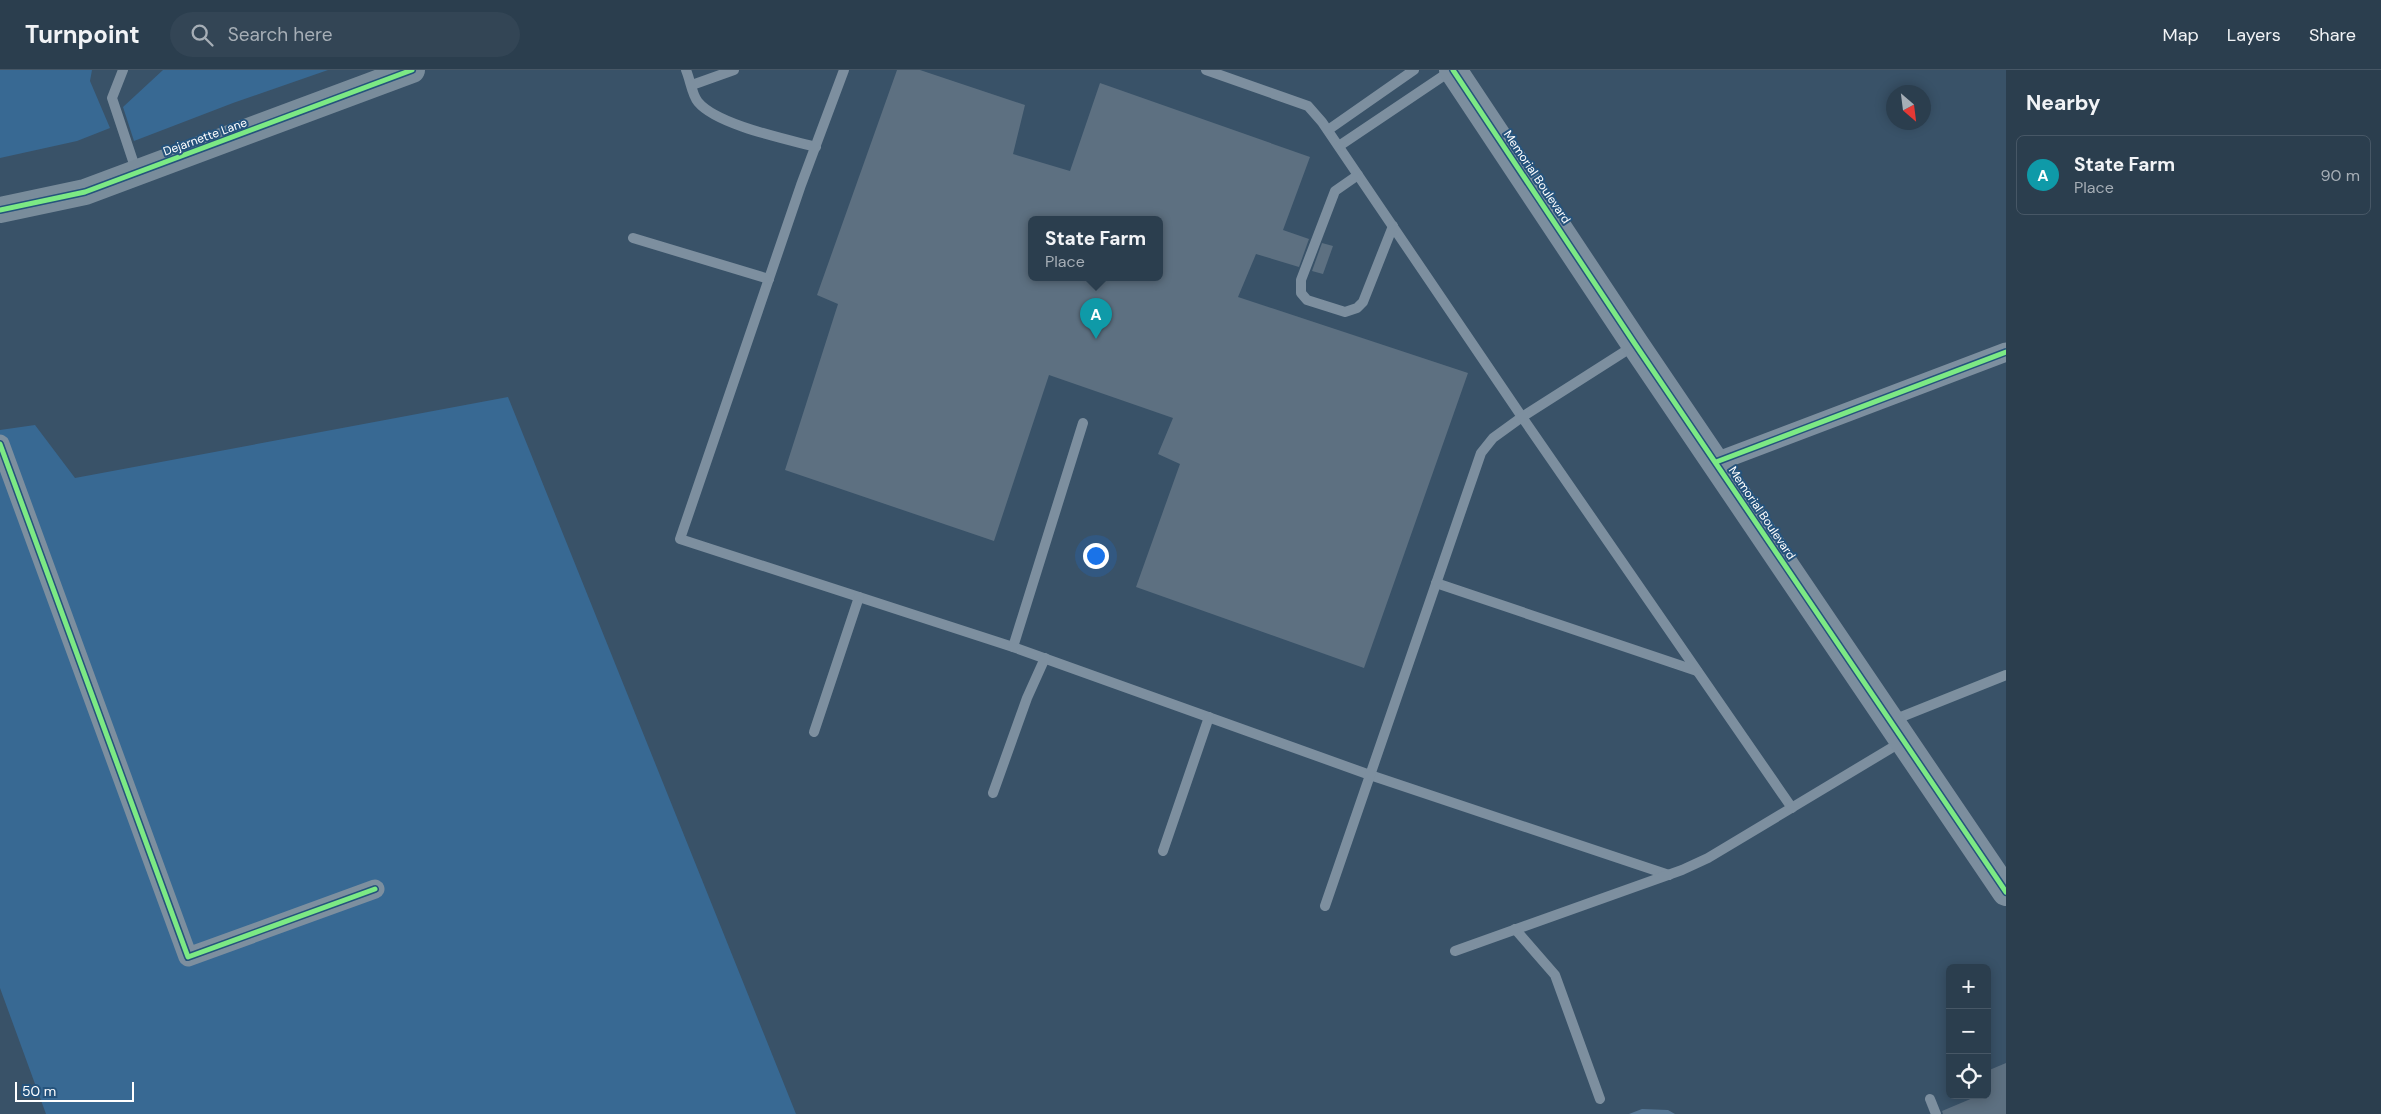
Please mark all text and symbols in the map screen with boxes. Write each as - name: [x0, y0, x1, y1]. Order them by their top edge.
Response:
- search box: [170, 12, 520, 57]
- text: Turnpoint: [25, 19, 140, 50]
- icon: search: [188, 21, 216, 49]
- text: Search here: [228, 22, 333, 47]
- text: Map: [2163, 23, 2199, 47]
- text: Layers: [2227, 23, 2281, 47]
- text: Share: [2309, 23, 2356, 47]
- north arrow: [1886, 85, 1931, 130]
- text: Nearby: [2026, 89, 2100, 117]
- street label: Dejarnette Lane: [161, 114, 249, 160]
- street label: Memorial Boulevard: [1500, 127, 1574, 227]
- text: State Farm: [2074, 152, 2175, 177]
- text: A: [2037, 165, 2049, 186]
- text: 90 m: [2320, 165, 2360, 186]
- text: Place: [2074, 177, 2114, 198]
- popup: [1028, 216, 1163, 281]
- text: State Farm: [1045, 226, 1146, 251]
- text: Place: [1045, 251, 1085, 272]
- pin: A: [1080, 298, 1112, 339]
- street label: Memorial Boulevard: [1725, 463, 1799, 563]
- your location: [1083, 543, 1109, 569]
- map controls: [1946, 964, 1991, 1099]
- button: +: [1946, 964, 1991, 1009]
- button: −: [1946, 1009, 1991, 1054]
- button: locate: [1946, 1054, 1991, 1099]
- scale bar: [15, 1079, 134, 1102]
- text: 50 m: [22, 1082, 56, 1100]

